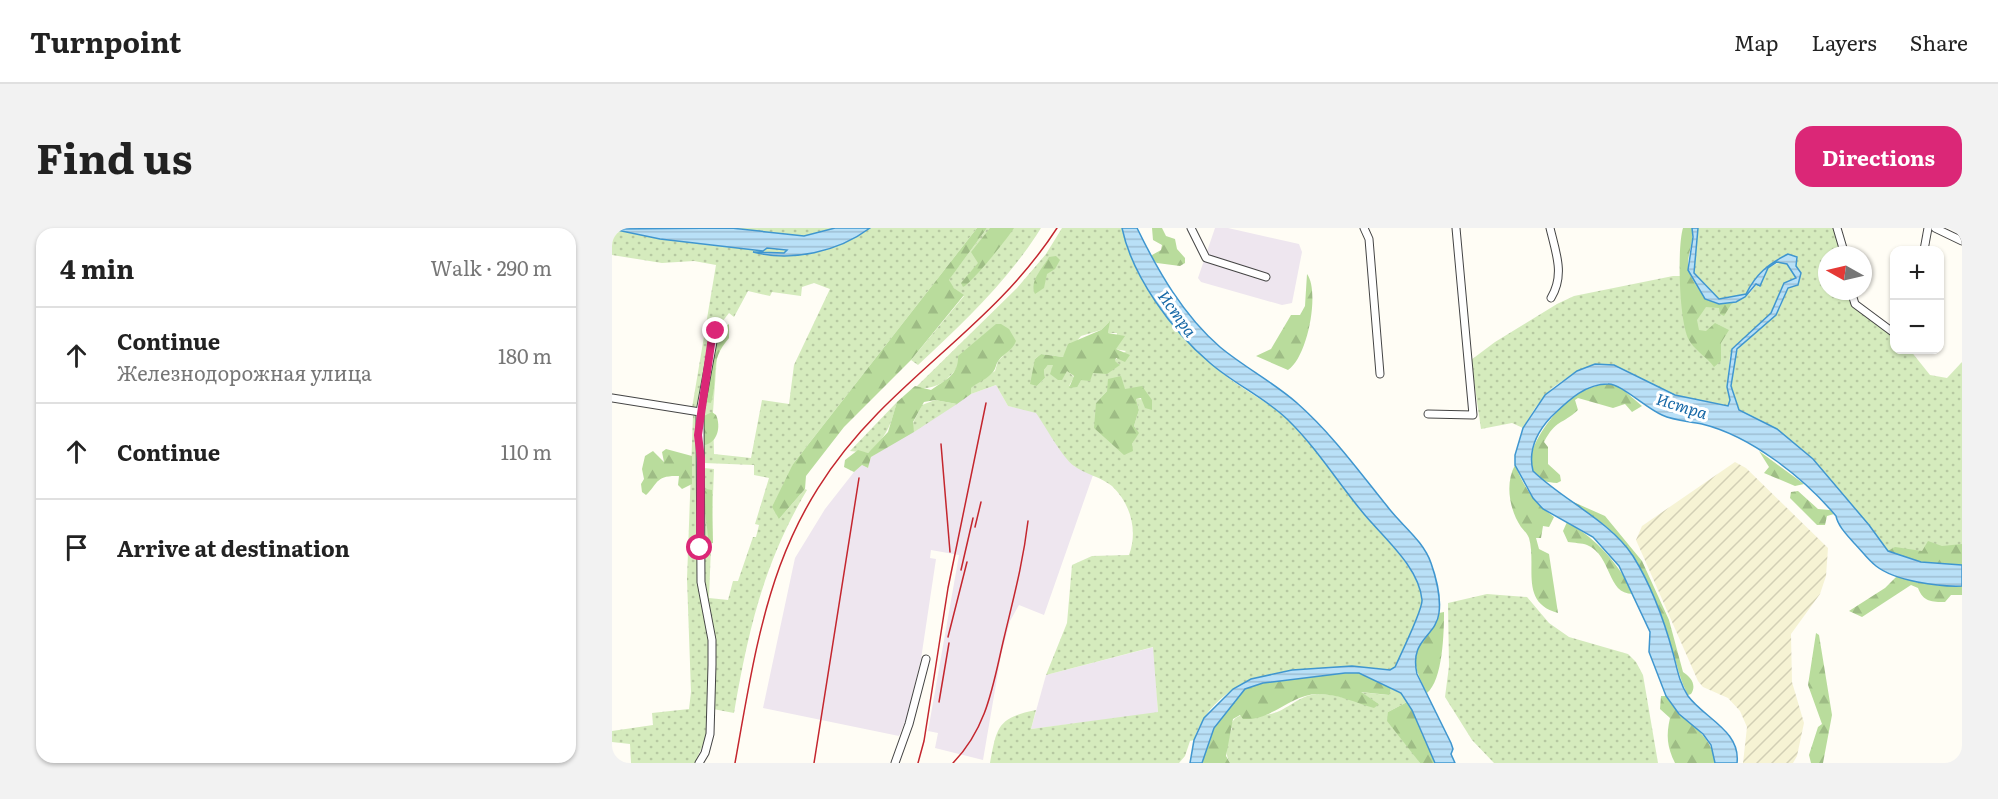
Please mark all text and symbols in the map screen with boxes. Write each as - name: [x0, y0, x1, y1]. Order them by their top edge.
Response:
- text: Turnpoint: [30, 20, 181, 62]
- text: Map: [1734, 26, 1779, 57]
- text: Layers: [1812, 26, 1877, 57]
- text: Share: [1910, 26, 1968, 57]
- text: Find us: [36, 125, 193, 187]
- button: Directions: [1795, 126, 1962, 187]
- north arrow: [1818, 246, 1872, 300]
- map controls: [1890, 246, 1944, 354]
- button: +: [1890, 246, 1944, 300]
- text: 4 min: [60, 248, 134, 287]
- text: Walk · 290 m: [431, 252, 552, 282]
- water label: Истра: [1153, 285, 1204, 342]
- button: −: [1890, 300, 1944, 354]
- route end: [702, 317, 728, 343]
- text: Continue: [117, 324, 220, 357]
- icon: ahead: [60, 339, 93, 372]
- text: 180 m: [498, 340, 552, 370]
- text: Железнодорожная улица: [117, 357, 372, 387]
- water label: Истра: [1653, 386, 1711, 424]
- icon: ahead: [60, 435, 93, 468]
- text: Continue: [117, 435, 220, 468]
- text: 110 m: [501, 436, 552, 466]
- icon: arrive: [60, 531, 93, 564]
- text: Arrive at destination: [117, 531, 350, 564]
- route start: [686, 534, 712, 560]

